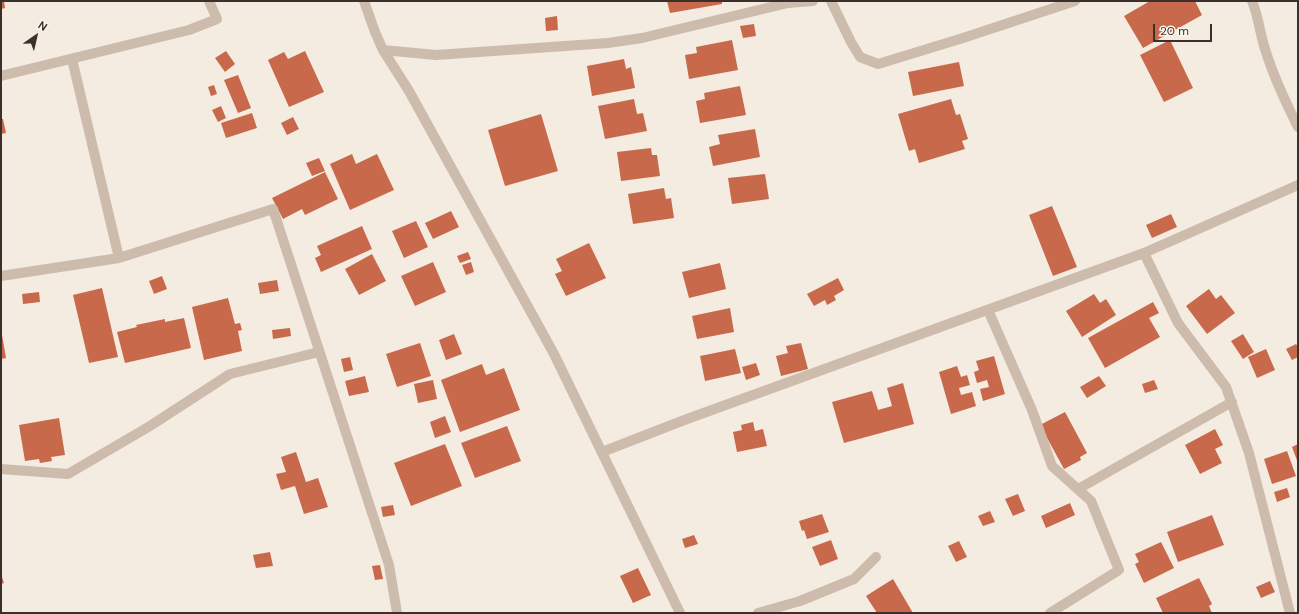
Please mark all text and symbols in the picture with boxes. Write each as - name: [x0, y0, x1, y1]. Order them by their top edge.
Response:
- north arrow: [16, 16, 56, 56]
- scale bar: [1155, 16, 1214, 42]
- text: N: [35, 18, 50, 34]
- text: 20 m: [1160, 23, 1189, 39]

